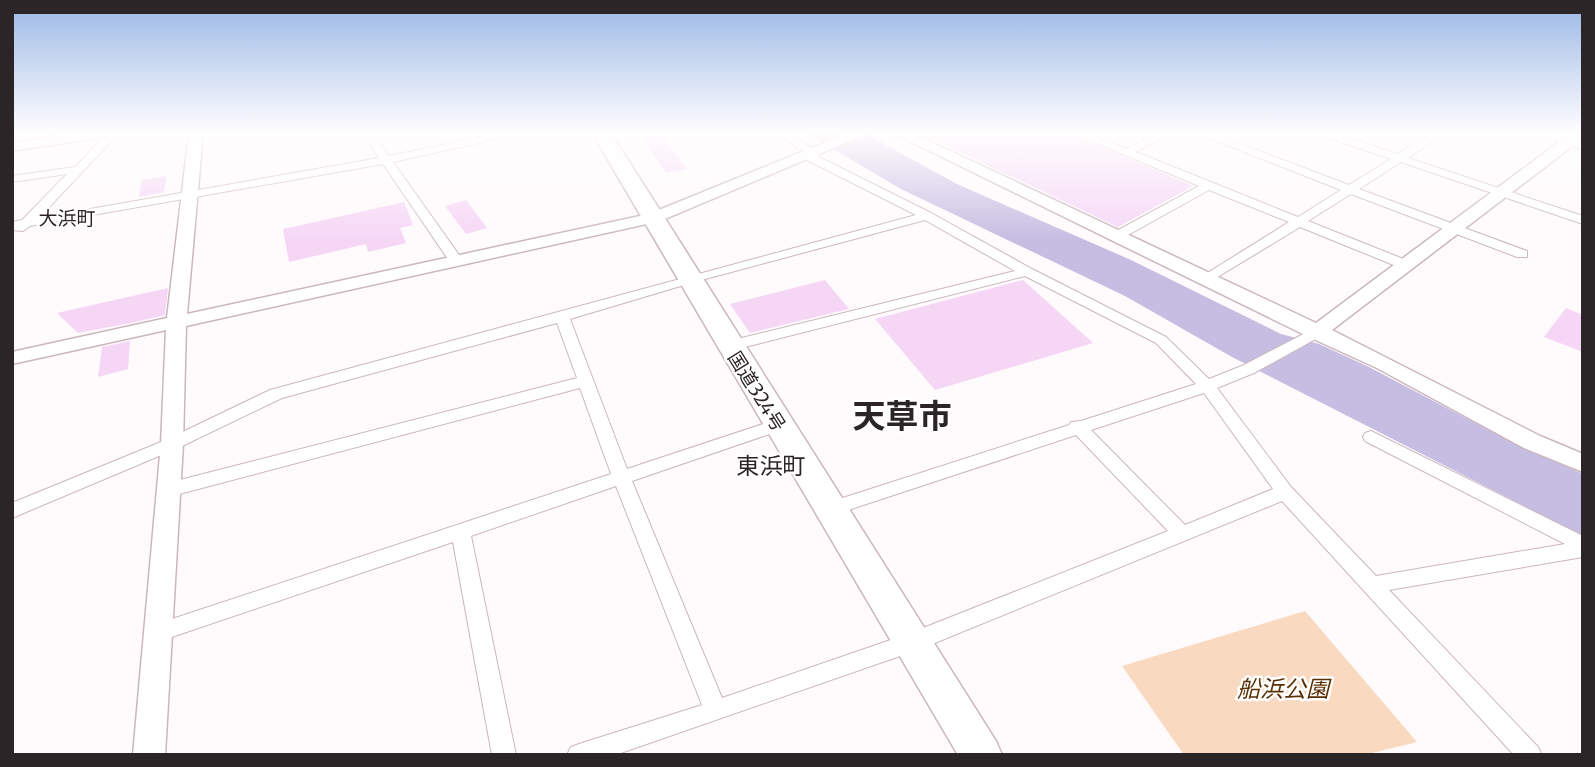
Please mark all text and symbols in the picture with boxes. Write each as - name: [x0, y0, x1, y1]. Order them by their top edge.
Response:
- district label: 大浜町: [38, 206, 96, 230]
- street label: 国道324号: [723, 347, 791, 435]
- district label: 天草市: [853, 396, 952, 437]
- district label: 東浜町: [737, 451, 806, 480]
- park label: 船浜公園: [1237, 674, 1332, 703]

